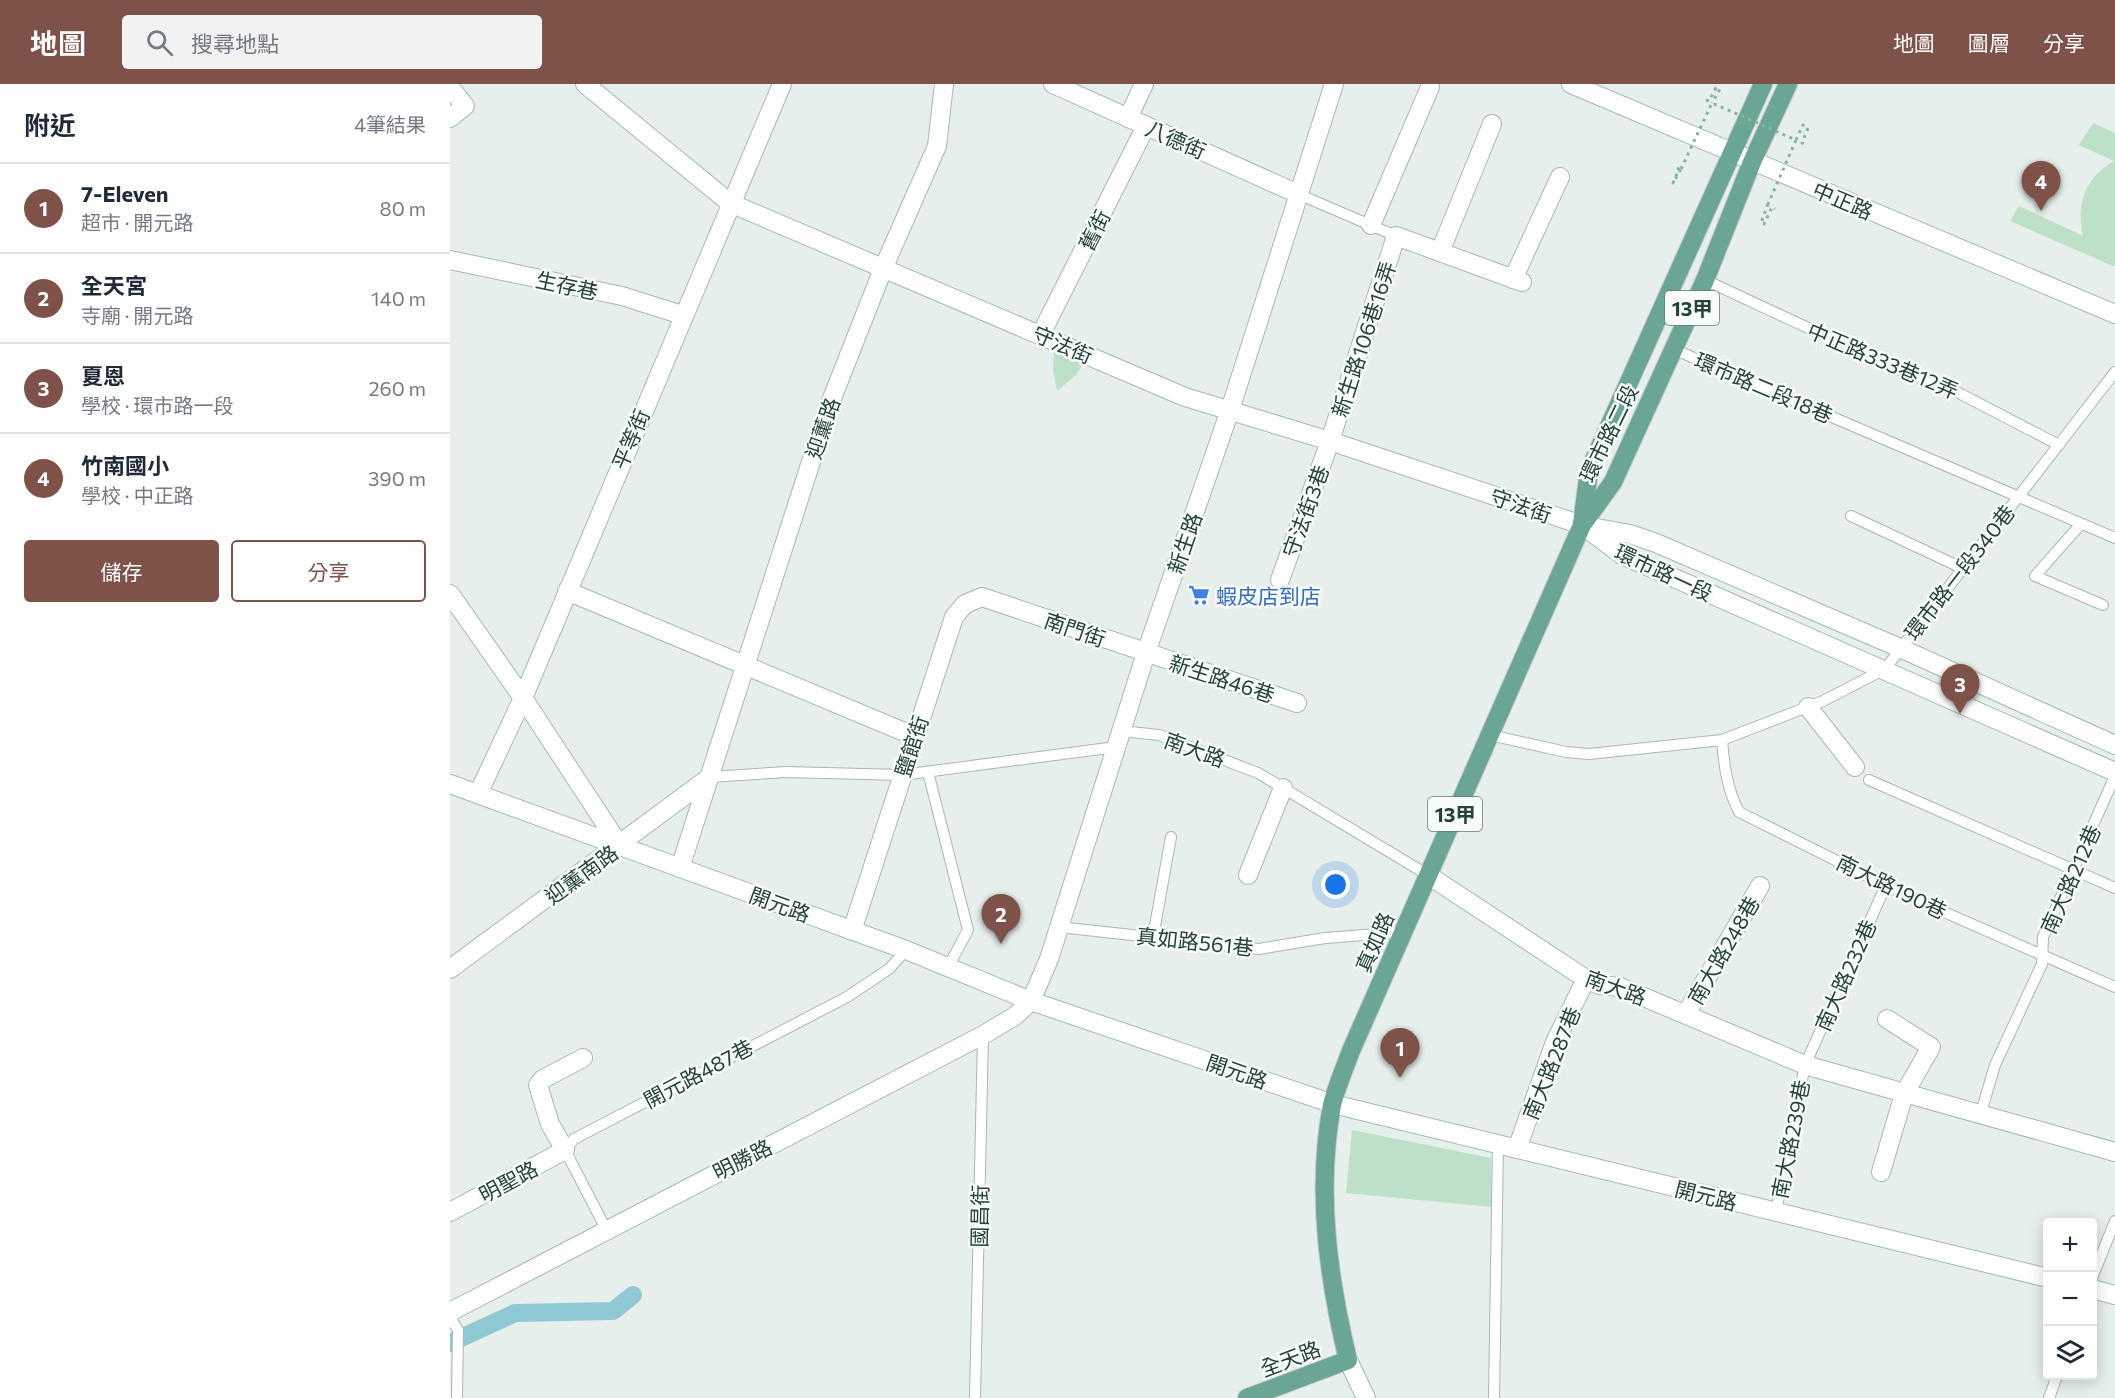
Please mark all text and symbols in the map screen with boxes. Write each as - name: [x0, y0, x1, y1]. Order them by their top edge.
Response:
- search box: [122, 15, 542, 69]
- text: 地圖: [30, 26, 86, 60]
- icon: search: [143, 26, 176, 59]
- text: 搜尋地點: [191, 30, 279, 57]
- text: 地圖: [1893, 30, 1935, 55]
- text: 圖層: [1968, 30, 2010, 55]
- text: 分享: [2043, 30, 2085, 55]
- text: 附近: [24, 109, 76, 140]
- text: 4筆結果: [354, 112, 426, 136]
- street label: 八德街: [1142, 115, 1210, 163]
- pin: 4: [2022, 162, 2060, 211]
- street label: 中正路: [1809, 176, 1877, 224]
- text: 7-Eleven: [81, 180, 169, 207]
- text: 1: [39, 196, 48, 220]
- text: 80 m: [380, 196, 426, 220]
- street label: 舊街: [1073, 206, 1115, 254]
- text: 超市 · 開元路: [81, 210, 193, 234]
- street label: 新生路106巷16弄: [1326, 258, 1400, 420]
- street label: 生存巷: [534, 266, 600, 304]
- text: 全天宮: [81, 272, 147, 299]
- text: 2: [38, 286, 49, 310]
- text: 140 m: [371, 286, 426, 310]
- road number: 13甲: [1665, 291, 1719, 325]
- text: 寺廟 · 開元路: [81, 303, 193, 327]
- street label: 中正路333巷12弄: [1804, 317, 1962, 403]
- street label: 守法街: [1029, 320, 1097, 368]
- street label: 環市路二段18巷: [1691, 347, 1837, 427]
- text: 夏恩: [81, 362, 125, 389]
- text: 3: [38, 376, 49, 400]
- text: 260 m: [368, 376, 426, 400]
- street label: 環市路二段: [1574, 380, 1642, 486]
- text: 學校 · 環市路一段: [81, 393, 233, 417]
- street label: 迎薰路: [800, 394, 844, 462]
- street label: 平等街: [606, 405, 654, 473]
- text: 竹南國小: [81, 452, 169, 479]
- street label: 守法街3巷: [1277, 462, 1333, 560]
- text: 4: [37, 466, 50, 490]
- text: 390 m: [368, 466, 426, 490]
- text: 學校 · 中正路: [81, 483, 193, 507]
- street label: 守法街: [1487, 483, 1555, 527]
- street label: 環市路一段340巷: [1899, 500, 2019, 644]
- street label: 新生路: [1162, 509, 1206, 577]
- street label: 環市路一段: [1611, 538, 1717, 606]
- button: 儲存: [24, 540, 219, 602]
- button: 分享: [231, 540, 426, 602]
- supermarket icon: 蝦皮店到店: [1187, 583, 1211, 607]
- place label: 蝦皮店到店: [1216, 583, 1321, 608]
- street label: 南門街: [1041, 607, 1109, 651]
- street label: 新生路46巷: [1166, 649, 1278, 707]
- pin: 3: [1940, 664, 1980, 714]
- street label: 鹽館街: [889, 712, 933, 780]
- street label: 南大路: [1161, 726, 1229, 772]
- road number: 13甲: [1428, 797, 1482, 831]
- street label: 南大路212巷: [2035, 821, 2105, 937]
- street label: 迎薰南路: [540, 839, 622, 909]
- street label: 南大路190巷: [1833, 849, 1951, 923]
- your location: [1321, 870, 1350, 899]
- street label: 開元路: [746, 881, 814, 927]
- street label: 南大路248巷: [1682, 892, 1764, 1008]
- pin: 2: [982, 894, 1020, 944]
- street label: 真如路: [1350, 908, 1398, 976]
- street label: 南大路232巷: [1809, 915, 1881, 1035]
- street label: 真如路561巷: [1135, 922, 1255, 960]
- street label: 南大路: [1582, 964, 1650, 1010]
- street label: 南大路287巷: [1517, 1003, 1585, 1123]
- pin: 1: [1380, 1028, 1420, 1078]
- street label: 開元路487巷: [639, 1034, 757, 1112]
- street label: 開元路: [1203, 1049, 1271, 1093]
- street label: 南大路239巷: [1766, 1078, 1814, 1200]
- street label: 明勝路: [708, 1134, 776, 1184]
- street label: 明聖路: [474, 1155, 542, 1207]
- street label: 開元路: [1672, 1175, 1740, 1215]
- street label: 國昌街: [966, 1184, 992, 1248]
- map controls: [2043, 1218, 2097, 1380]
- button: +: [2043, 1218, 2097, 1272]
- button: −: [2043, 1272, 2097, 1326]
- button: layers: [2043, 1326, 2097, 1380]
- street label: 全天路: [1256, 1335, 1324, 1381]

